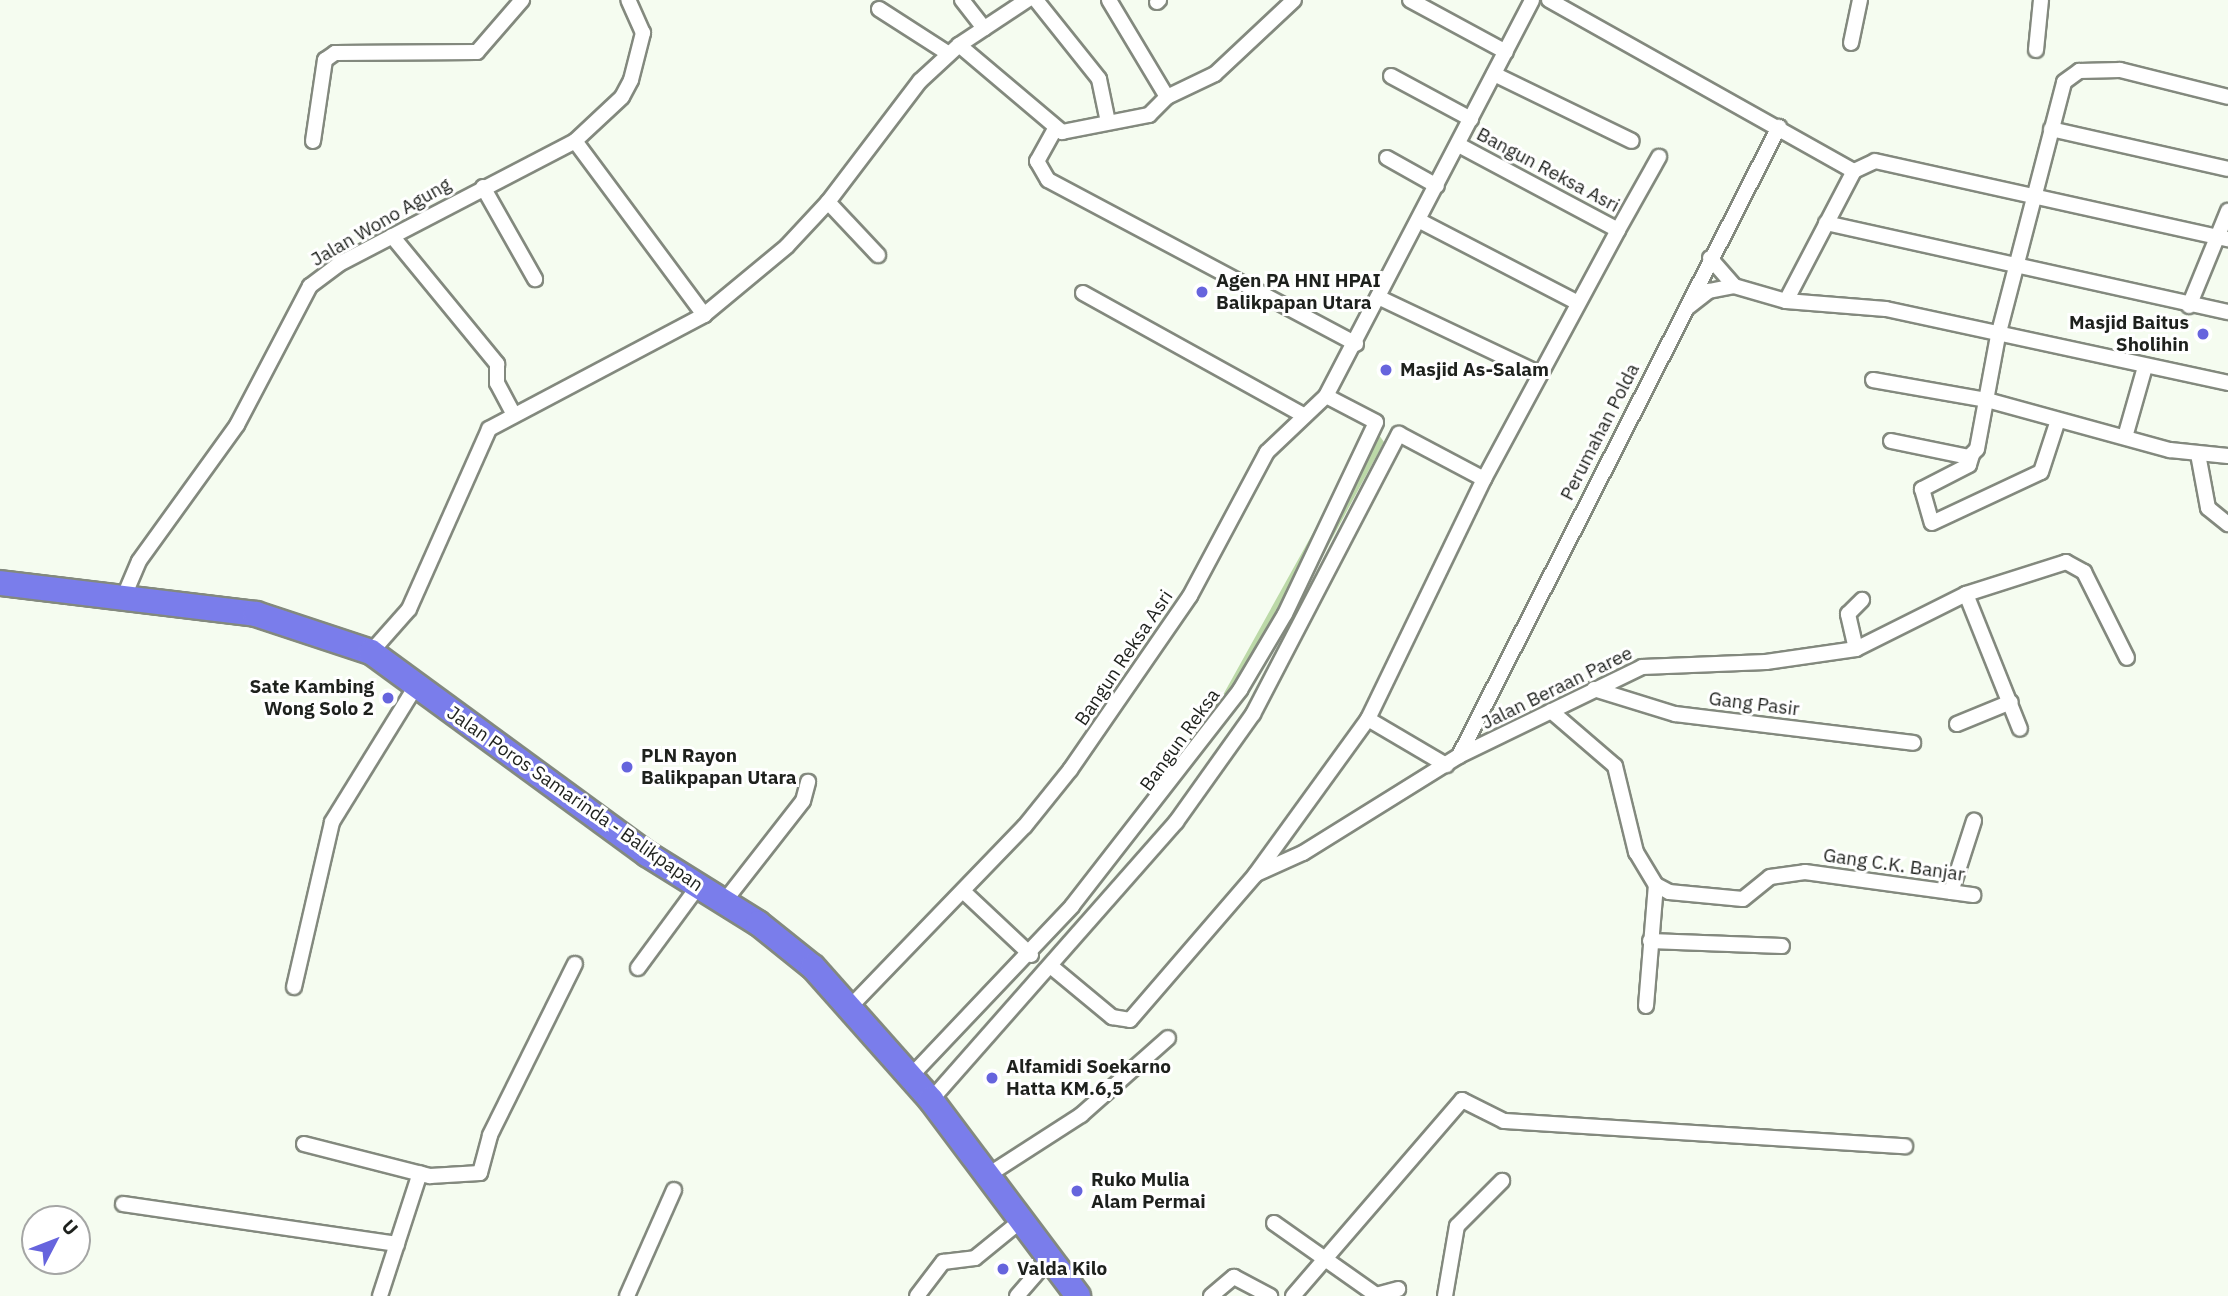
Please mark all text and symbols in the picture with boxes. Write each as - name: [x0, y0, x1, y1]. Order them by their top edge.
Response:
- street label: Bangun Reksa Asri: [1473, 123, 1623, 217]
- street label: Jalan Wono Agung: [307, 173, 455, 271]
- place label: Agen PA HNI HPAI Balikpapan Utara: [1216, 270, 1381, 314]
- marker: Agen PA HNI HPAI Balikpapan Utara: [1194, 284, 1210, 300]
- place label: Masjid Baitus Sholihin: [2069, 312, 2189, 356]
- marker: Masjid Baitus Sholihin: [2195, 326, 2211, 342]
- place label: Masjid As-Salam: [1400, 359, 1549, 381]
- street label: Perumahan Polda: [1556, 360, 1644, 504]
- marker: Masjid As-Salam: [1378, 362, 1394, 378]
- street label: Bangun Reksa Asri: [1070, 586, 1178, 730]
- street label: Jalan Beraan Paree: [1478, 642, 1636, 734]
- place label: Sate Kambing Wong Solo 2: [249, 676, 374, 720]
- street label: Bangun Reksa: [1135, 684, 1225, 796]
- street label: Gang Pasir: [1707, 687, 1801, 721]
- marker: Sate Kambing Wong Solo 2: [380, 690, 396, 706]
- street label: Jalan Poros Samarinda - Balikpapan: [443, 702, 707, 896]
- place label: PLN Rayon Balikpapan Utara: [641, 745, 797, 789]
- marker: PLN Rayon Balikpapan Utara: [619, 759, 635, 775]
- street label: Gang C.K. Banjar: [1822, 844, 1966, 886]
- place label: Alfamidi Soekarno Hatta KM.6,5: [1006, 1056, 1171, 1100]
- marker: Alfamidi Soekarno Hatta KM.6,5: [984, 1070, 1000, 1086]
- place label: Ruko Mulia Alam Permai: [1091, 1169, 1206, 1213]
- marker: Ruko Mulia Alam Permai: [1069, 1183, 1085, 1199]
- north arrow: [21, 1205, 91, 1275]
- text: U: [57, 1214, 83, 1240]
- place label: Valda Kilo: [1017, 1258, 1107, 1280]
- marker: Valda Kilo: [995, 1261, 1011, 1277]

